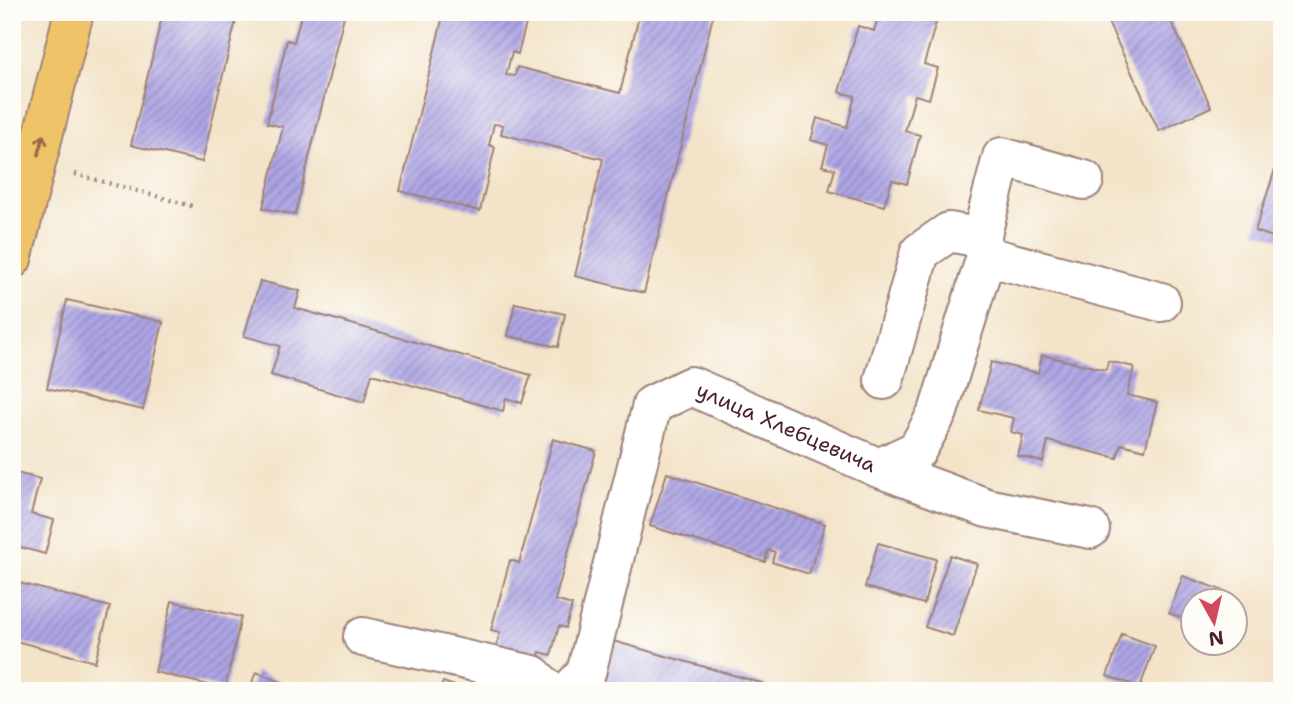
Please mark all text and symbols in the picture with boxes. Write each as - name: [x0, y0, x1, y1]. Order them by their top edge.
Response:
- one-way arrow: [35, 134, 48, 157]
- street label: улица Хлебцевича: [692, 376, 880, 479]
- north arrow: [1178, 588, 1248, 658]
- text: N: [1207, 625, 1225, 652]

